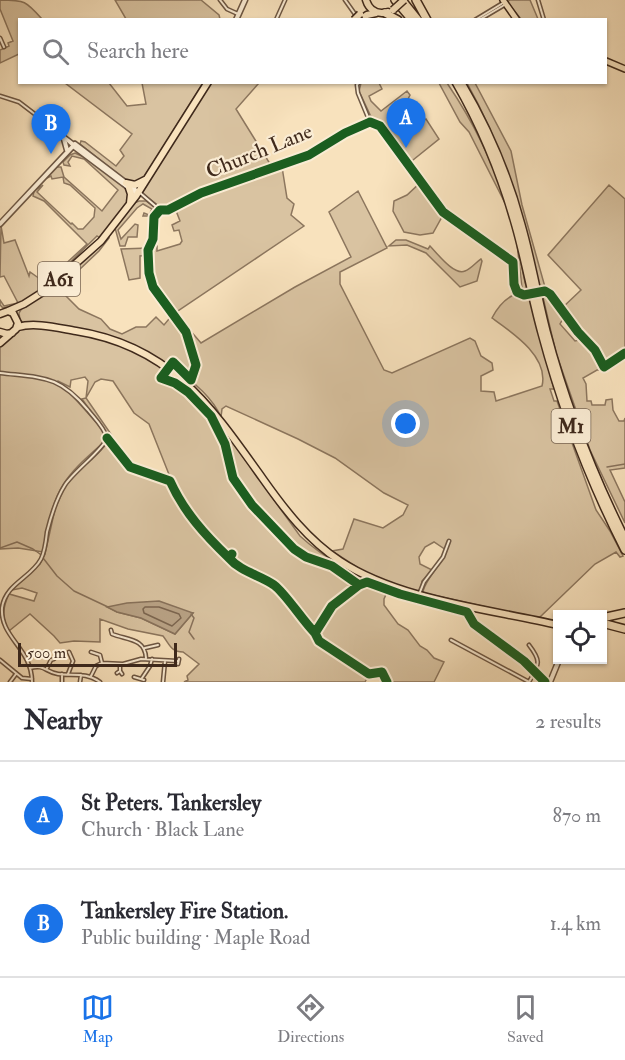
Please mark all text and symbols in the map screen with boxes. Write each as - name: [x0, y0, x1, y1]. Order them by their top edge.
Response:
- search box: [18, 18, 607, 84]
- icon: search: [39, 35, 72, 68]
- text: Search here: [87, 37, 189, 65]
- pin: A: [386, 98, 426, 148]
- pin: B: [32, 104, 70, 154]
- street label: Church Lane: [202, 118, 316, 185]
- road number: A61: [38, 262, 80, 296]
- your location: [391, 409, 420, 438]
- road number: M1: [552, 409, 590, 443]
- map controls: [553, 610, 607, 664]
- button: locate: [553, 610, 607, 664]
- scale bar: [18, 640, 177, 668]
- text: 500 m: [27, 643, 66, 663]
- text: Nearby: [24, 705, 102, 737]
- text: 2 results: [535, 709, 601, 734]
- text: St Peters. Tankersley: [81, 789, 261, 817]
- text: A: [37, 803, 50, 828]
- text: 870 m: [553, 803, 601, 828]
- text: Church · Black Lane: [81, 817, 244, 842]
- text: Tankersley Fire Station.: [81, 897, 288, 925]
- text: B: [37, 911, 50, 936]
- text: 1.4 km: [550, 911, 601, 936]
- text: Public building · Maple Road: [81, 925, 310, 950]
- tab: Map: [81, 991, 114, 1047]
- tab: Directions: [277, 991, 344, 1047]
- tab: Saved: [507, 991, 544, 1047]

